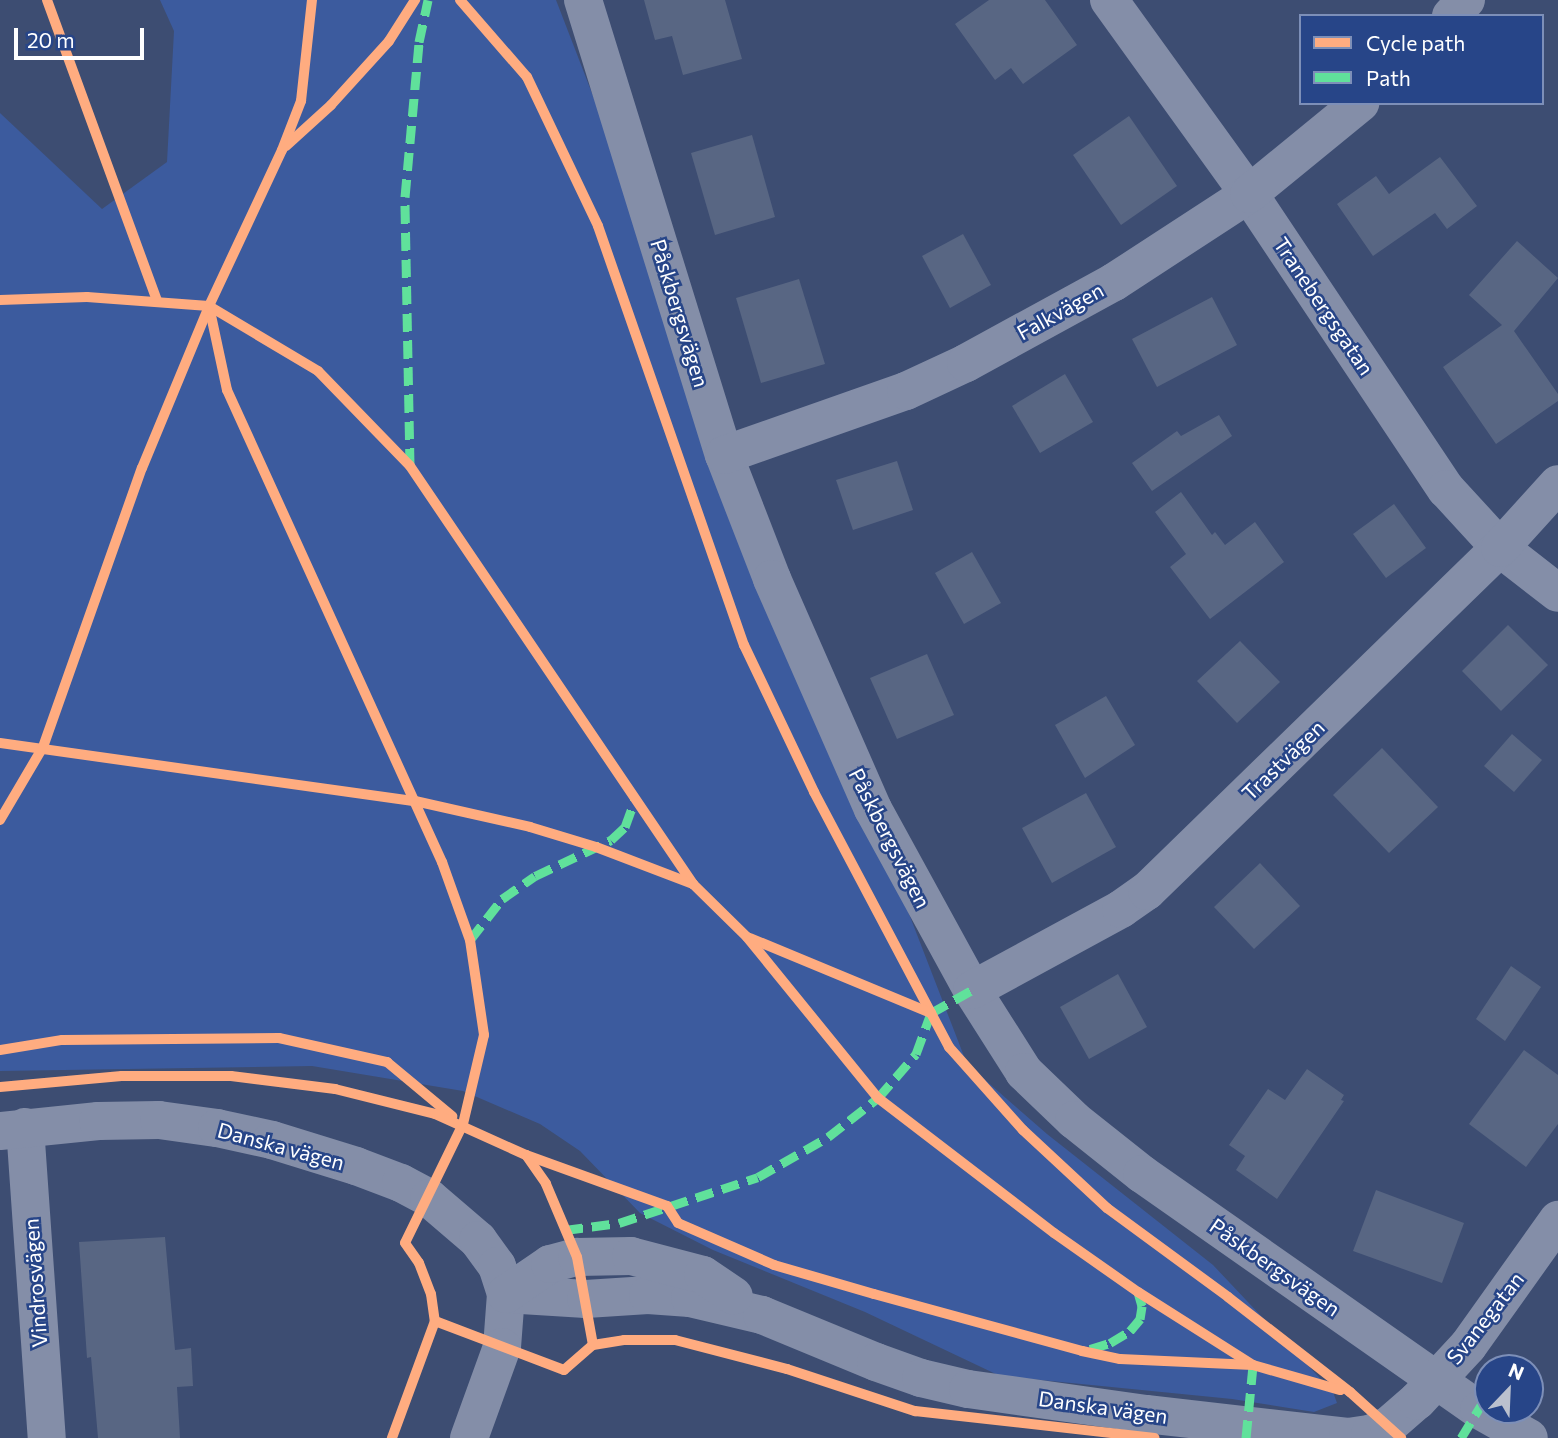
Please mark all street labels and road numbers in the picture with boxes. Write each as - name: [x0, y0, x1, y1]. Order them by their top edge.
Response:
- street label: Tranebergsgatan: [1269, 232, 1379, 380]
- street label: Påskbergsvägen: [646, 236, 714, 390]
- street label: Falkvägen: [1012, 277, 1108, 345]
- street label: Trastvägen: [1237, 715, 1329, 805]
- street label: Påskbergsvägen: [844, 764, 936, 912]
- street label: Danska vägen: [215, 1117, 347, 1175]
- street label: Påskbergsvägen: [1205, 1213, 1345, 1321]
- street label: Vindrosvägen: [18, 1218, 52, 1348]
- street label: Svanegatan: [1441, 1267, 1529, 1369]
- street label: Danska vägen: [1037, 1385, 1169, 1429]

